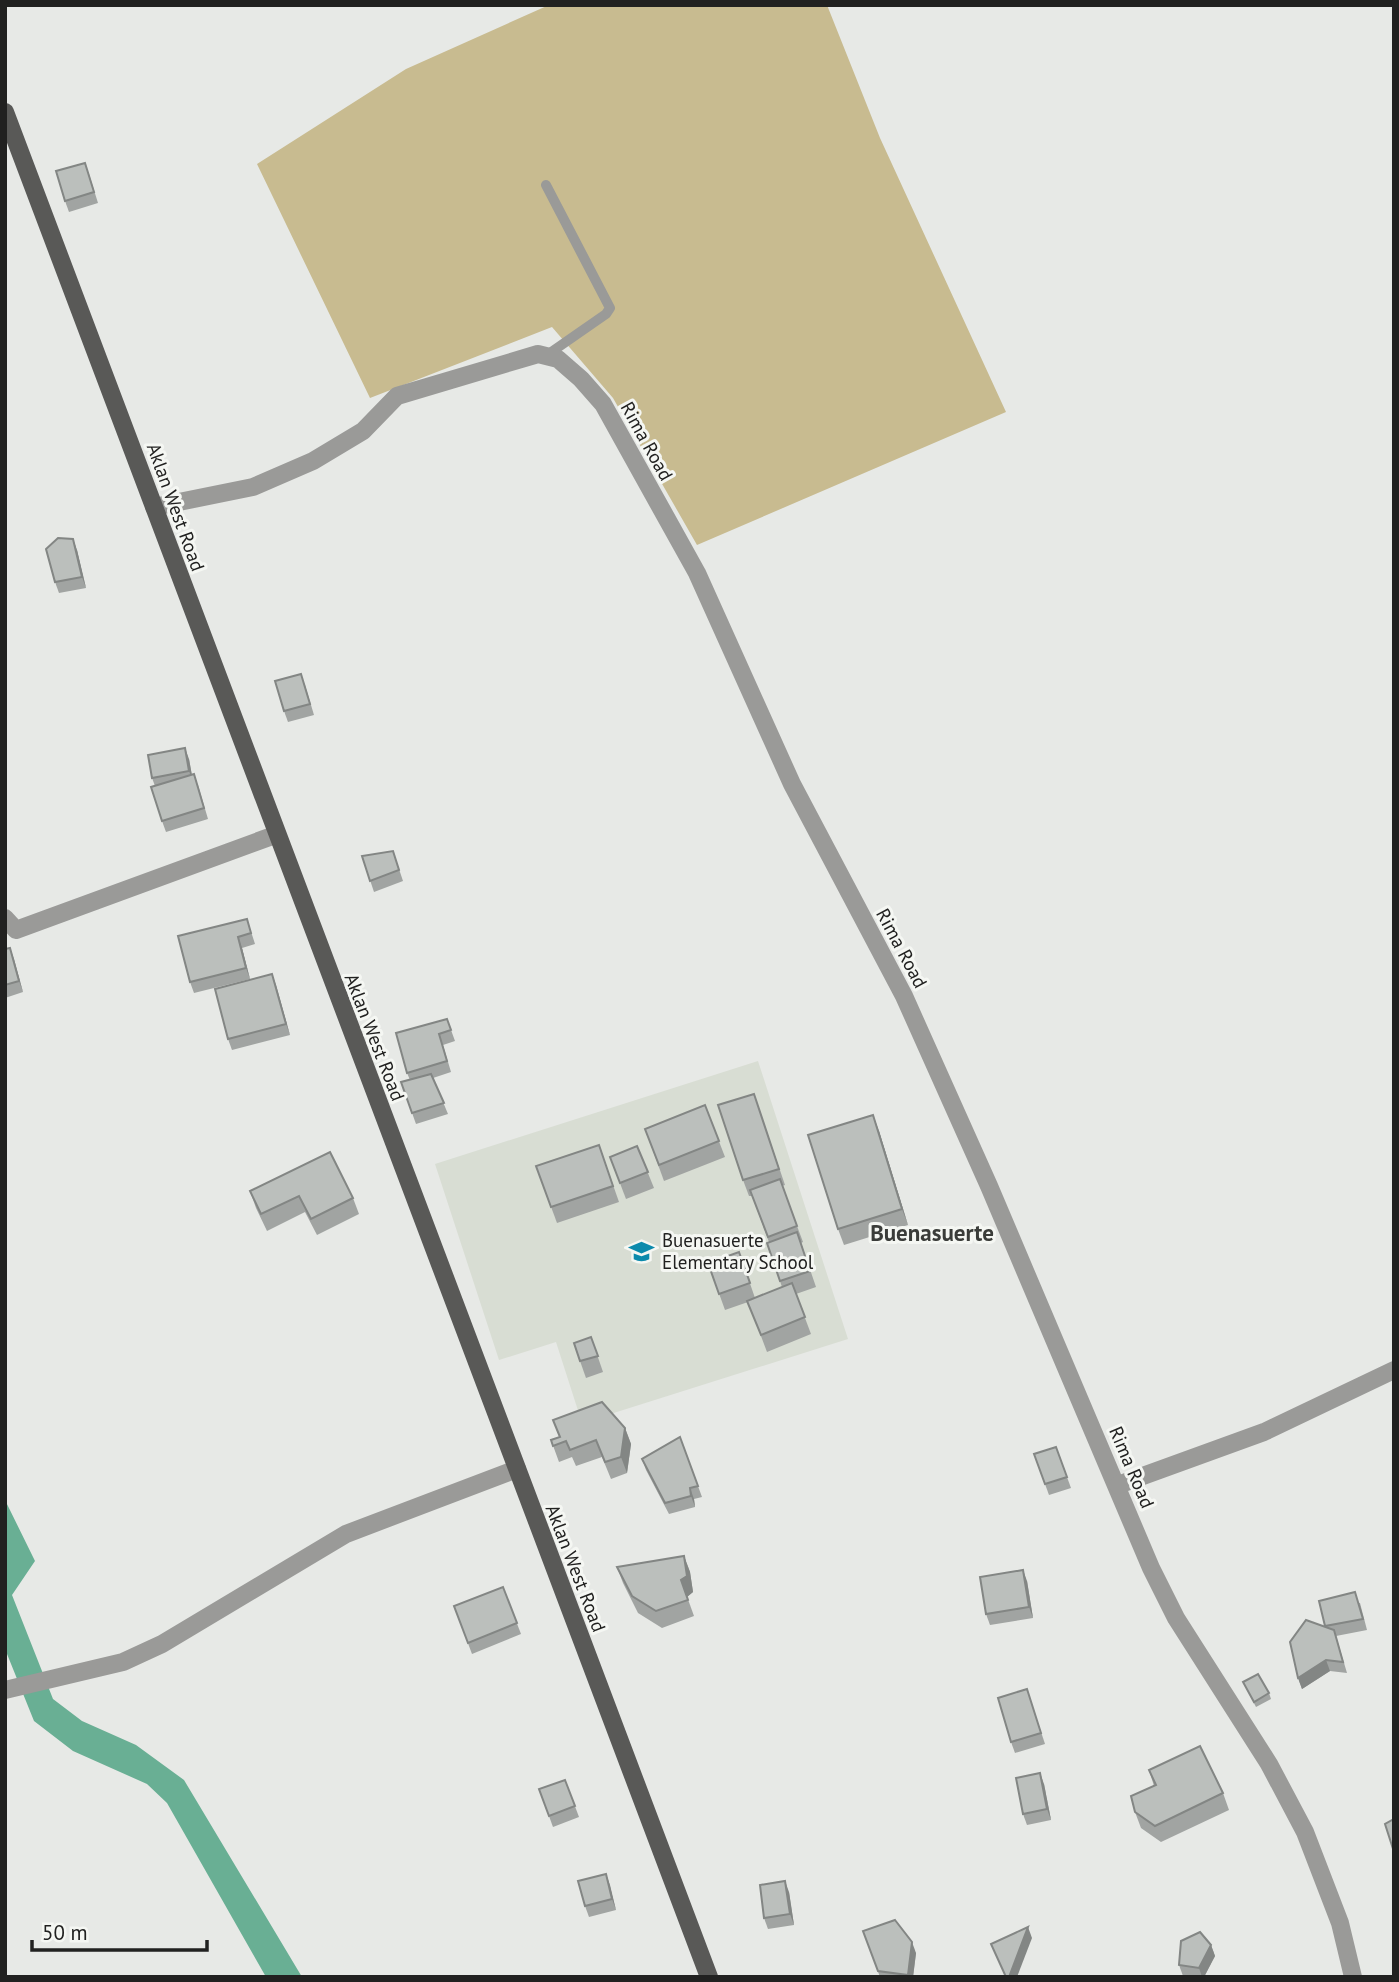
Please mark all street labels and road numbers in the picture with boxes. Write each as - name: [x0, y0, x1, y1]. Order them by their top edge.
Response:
- street label: Rima Road: [616, 397, 678, 485]
- street label: Aklan West Road: [142, 440, 210, 574]
- street label: Rima Road: [871, 904, 933, 992]
- street label: Aklan West Road: [340, 970, 410, 1104]
- street label: Rima Road: [1104, 1422, 1160, 1512]
- street label: Aklan West Road: [541, 1501, 611, 1635]

